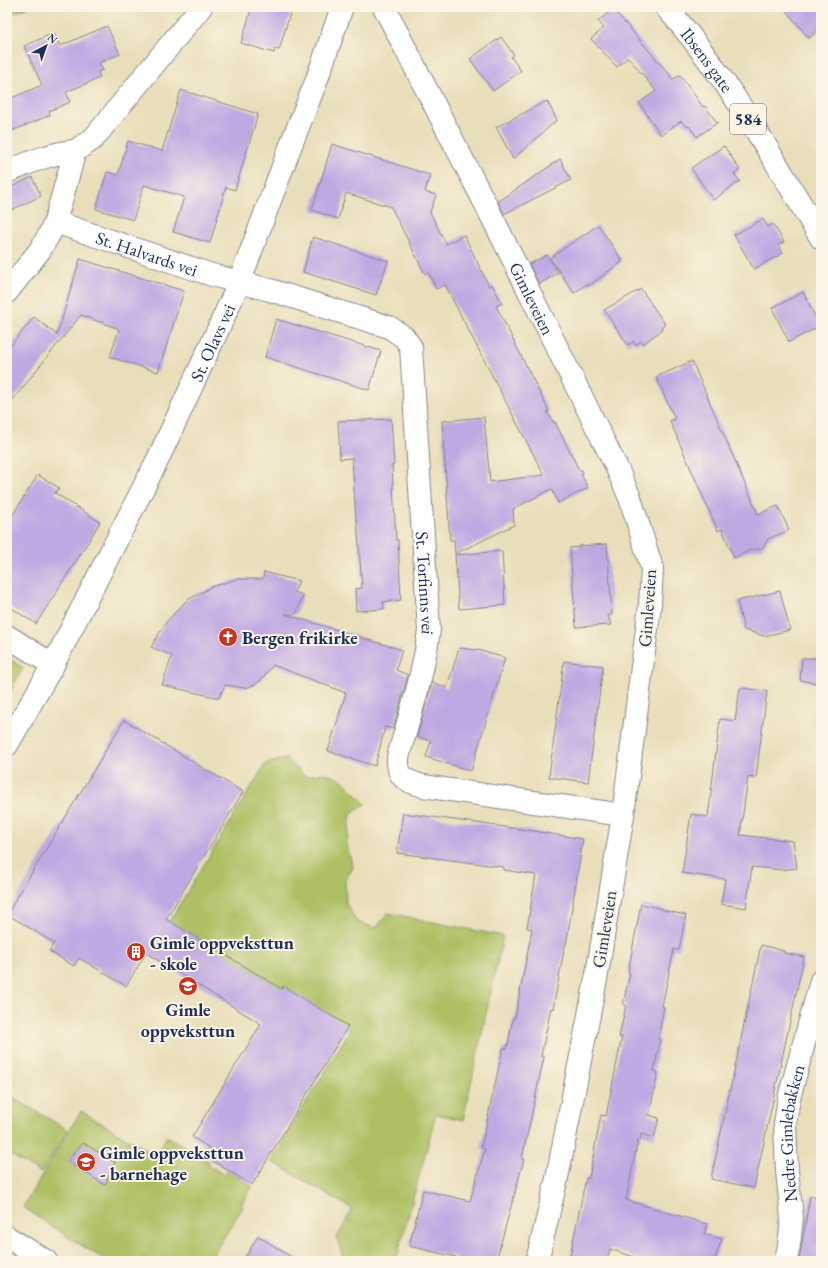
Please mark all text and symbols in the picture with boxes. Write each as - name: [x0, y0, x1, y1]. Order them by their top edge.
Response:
- street label: Ibsens gate: [676, 22, 739, 96]
- north arrow: [26, 26, 66, 66]
- text: N: [45, 30, 61, 47]
- road number: 584: [730, 104, 766, 134]
- street label: St. Halvards vei: [93, 225, 201, 281]
- street label: Gimleveien: [505, 258, 560, 339]
- street label: St. Olavs vei: [184, 299, 240, 385]
- street label: St. Torfinns vei: [411, 531, 440, 637]
- street label: Gimleveien: [633, 568, 661, 648]
- church icon: Bergen frikirke: [217, 626, 239, 648]
- place label: Bergen frikirke: [242, 626, 358, 649]
- street label: Gimleveien: [587, 888, 622, 969]
- place label: Gimle oppveksttun - skole: [150, 931, 294, 975]
- building icon: Gimle oppveksttun - skole: [125, 941, 147, 963]
- school or university icon: Gimle oppveksttun: [177, 975, 199, 997]
- place label: Gimle oppveksttun: [141, 998, 235, 1042]
- street label: Nedre Gimlebakken: [774, 1061, 809, 1203]
- place label: Gimle oppveksttun - barnehage: [100, 1141, 244, 1185]
- school or university icon: Gimle oppveksttun - barnehage: [75, 1151, 97, 1173]

